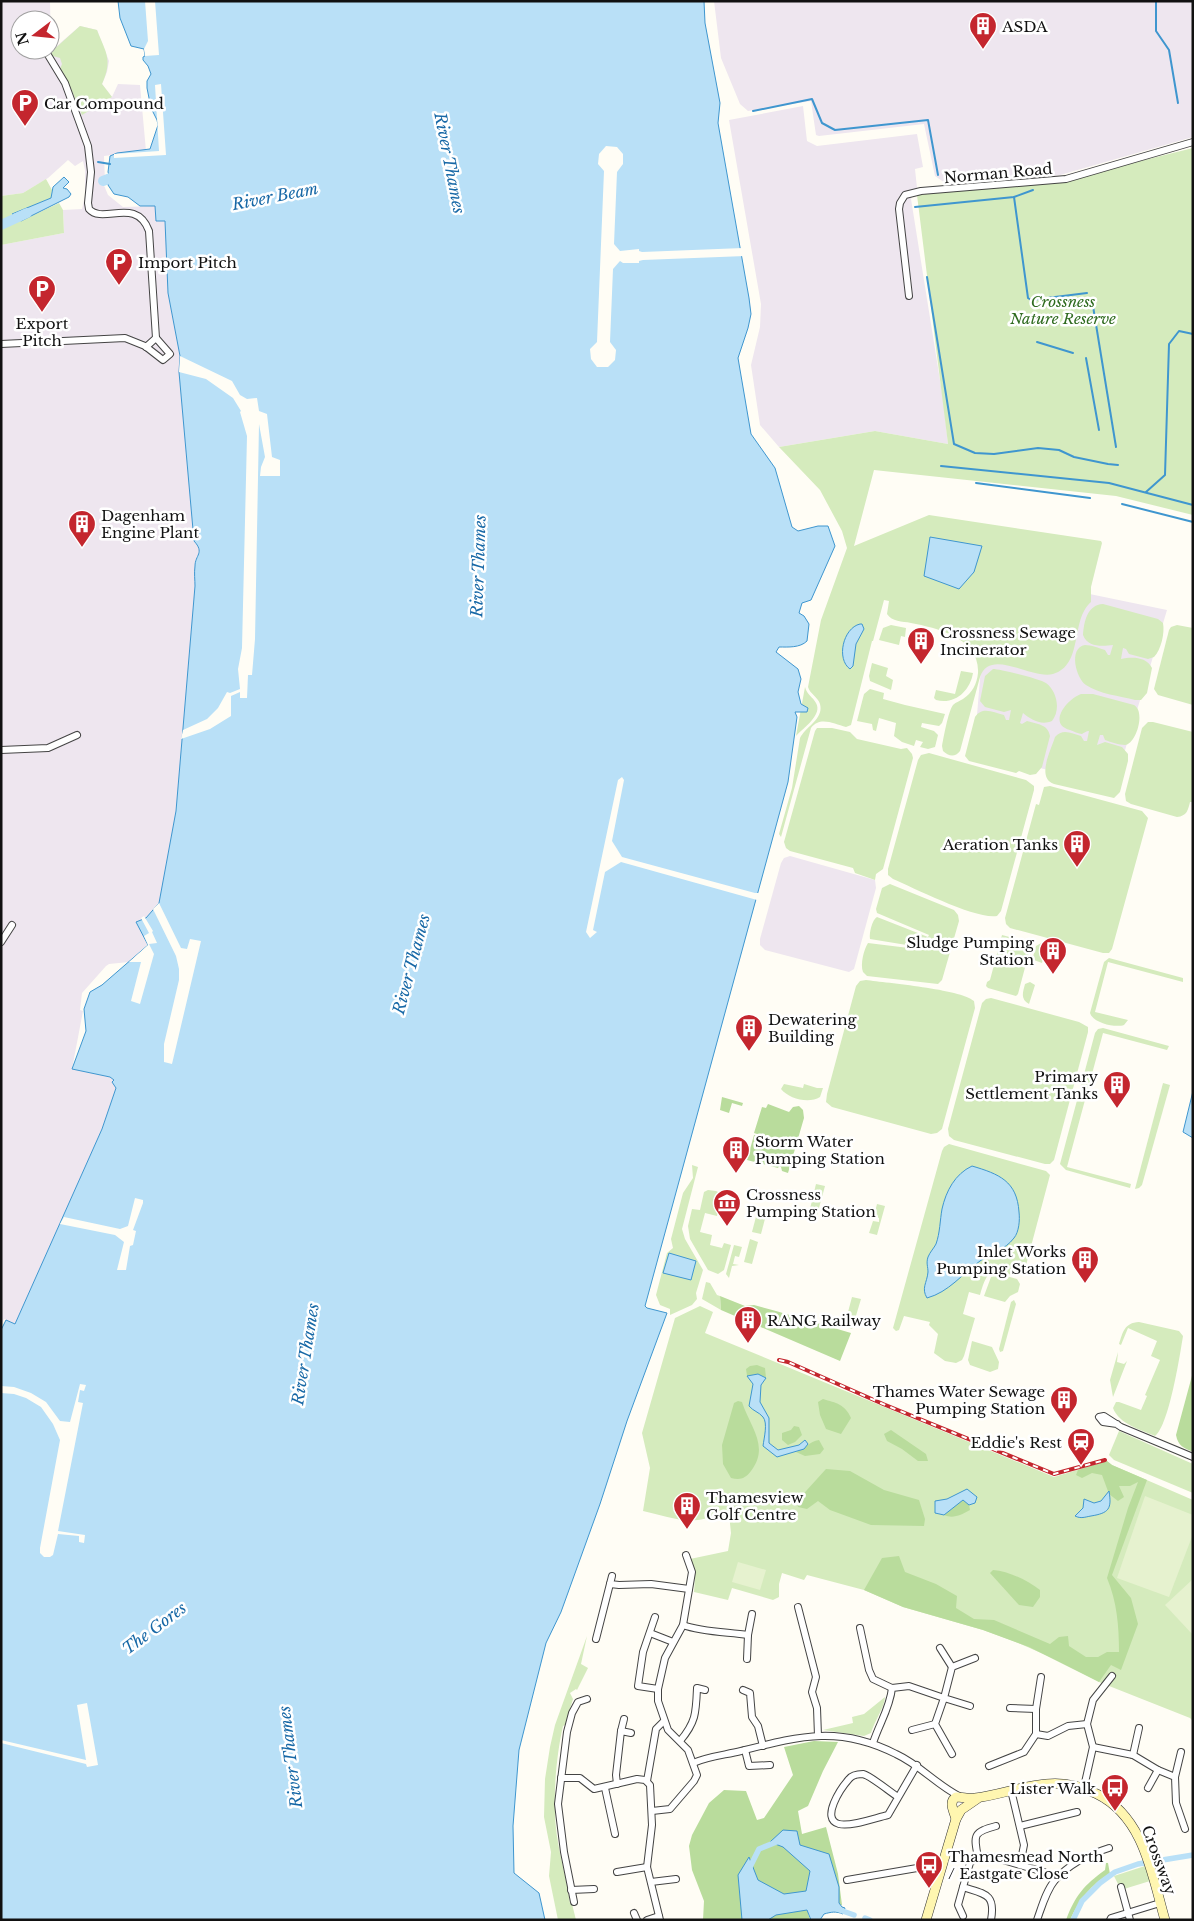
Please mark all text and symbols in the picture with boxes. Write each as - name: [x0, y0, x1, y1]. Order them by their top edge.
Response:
- north arrow: [10, 10, 60, 60]
- building icon: ASDA: [968, 11, 998, 50]
- place label: ASDA: [1001, 17, 1048, 36]
- text: N: [12, 30, 33, 47]
- parking icon: Car Compound: [10, 88, 40, 127]
- place label: Car Compound: [44, 94, 164, 113]
- water label: River Thames: [430, 110, 470, 215]
- street label: Norman Road: [943, 159, 1053, 187]
- water label: River Beam: [229, 178, 320, 214]
- parking icon: Import Pitch: [104, 247, 134, 286]
- place label: Import Pitch: [138, 253, 237, 272]
- parking icon: Export Pitch: [27, 274, 57, 313]
- park label: Crossness Nature Reserve: [1009, 292, 1116, 328]
- place label: Export Pitch: [16, 314, 69, 350]
- place label: Dagenham Engine Plant: [101, 506, 199, 542]
- building icon: Dagenham Engine Plant: [67, 509, 97, 548]
- water label: River Thames: [466, 514, 490, 619]
- place label: Crossness Sewage Incinerator: [940, 623, 1076, 659]
- building icon: Crossness Sewage Incinerator: [906, 626, 936, 665]
- building icon: Aeration Tanks: [1062, 829, 1092, 868]
- place label: Aeration Tanks: [942, 835, 1058, 854]
- water label: River Thames: [388, 912, 434, 1017]
- place label: Sludge Pumping Station: [906, 933, 1035, 969]
- building icon: Sludge Pumping Station: [1038, 936, 1068, 975]
- place label: Dewatering Building: [768, 1010, 857, 1046]
- building icon: Dewatering Building: [734, 1013, 764, 1052]
- place label: Primary Settlement Tanks: [965, 1067, 1098, 1103]
- building icon: Primary Settlement Tanks: [1102, 1070, 1132, 1109]
- place label: Storm Water Pumping Station: [755, 1132, 885, 1168]
- building icon: Storm Water Pumping Station: [721, 1135, 751, 1174]
- place label: Crossness Pumping Station: [746, 1185, 876, 1221]
- museum icon: Crossness Pumping Station: [712, 1188, 742, 1227]
- place label: Inlet Works Pumping Station: [936, 1242, 1066, 1278]
- building icon: Inlet Works Pumping Station: [1070, 1245, 1100, 1284]
- water label: River Thames: [287, 1302, 323, 1407]
- building icon: RANG Railway: [733, 1305, 763, 1344]
- place label: RANG Railway: [767, 1311, 881, 1330]
- place label: Thames Water Sewage Pumping Station: [873, 1382, 1045, 1418]
- building icon: Thames Water Sewage Pumping Station: [1049, 1385, 1079, 1424]
- station icon: Eddie's Rest: [1066, 1427, 1096, 1466]
- place label: Eddie's Rest: [970, 1433, 1062, 1452]
- place label: Thamesview Golf Centre: [706, 1488, 804, 1524]
- building icon: Thamesview Golf Centre: [672, 1491, 702, 1530]
- water label: The Gores: [118, 1597, 190, 1659]
- water label: River Thames: [274, 1705, 306, 1810]
- bus stop icon: Lister Walk: [1100, 1773, 1130, 1812]
- place label: Lister Walk: [1010, 1779, 1097, 1798]
- street label: Crossway: [1138, 1823, 1180, 1898]
- place label: Thamesmead North / Eastgate Close: [948, 1847, 1104, 1883]
- bus stop icon: Thamesmead North / Eastgate Close: [914, 1850, 944, 1889]

